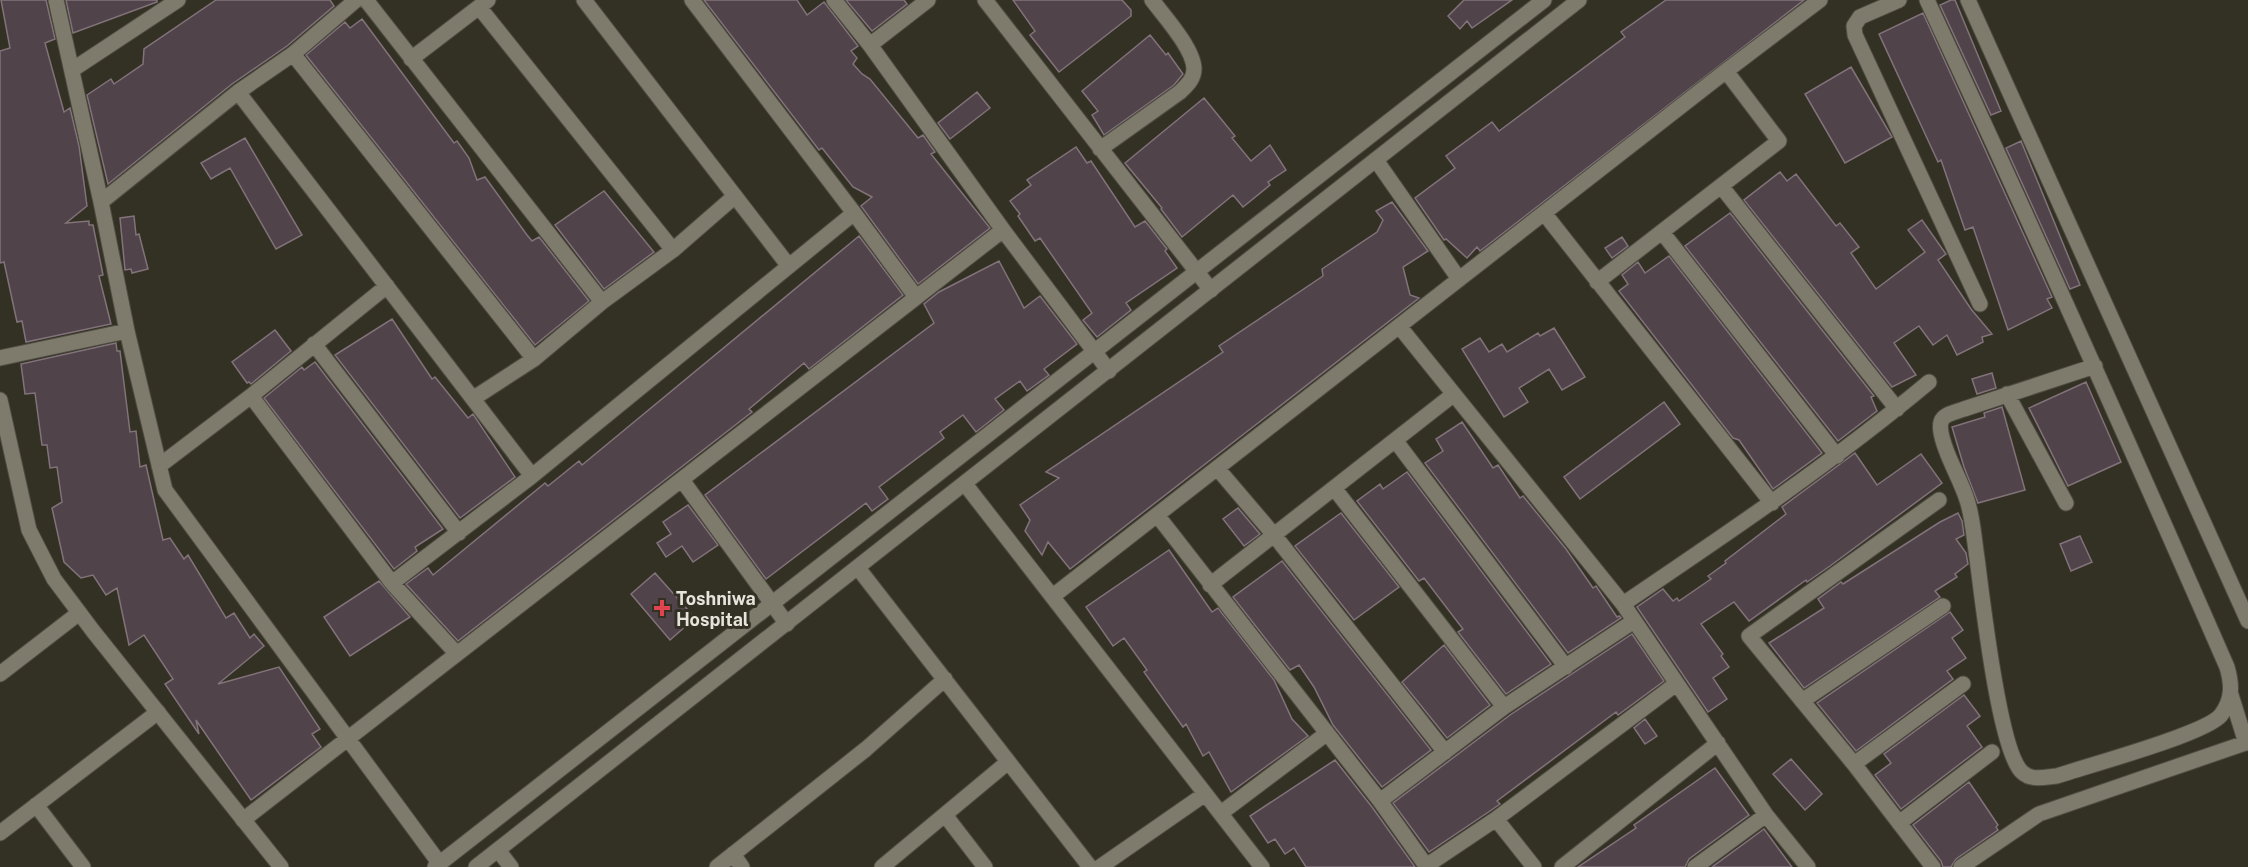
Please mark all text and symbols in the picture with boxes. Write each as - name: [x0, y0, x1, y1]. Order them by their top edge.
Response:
- place label: Toshniwa Hospital: [676, 588, 756, 630]
- marker: Toshniwa Hospital: [653, 599, 671, 617]

